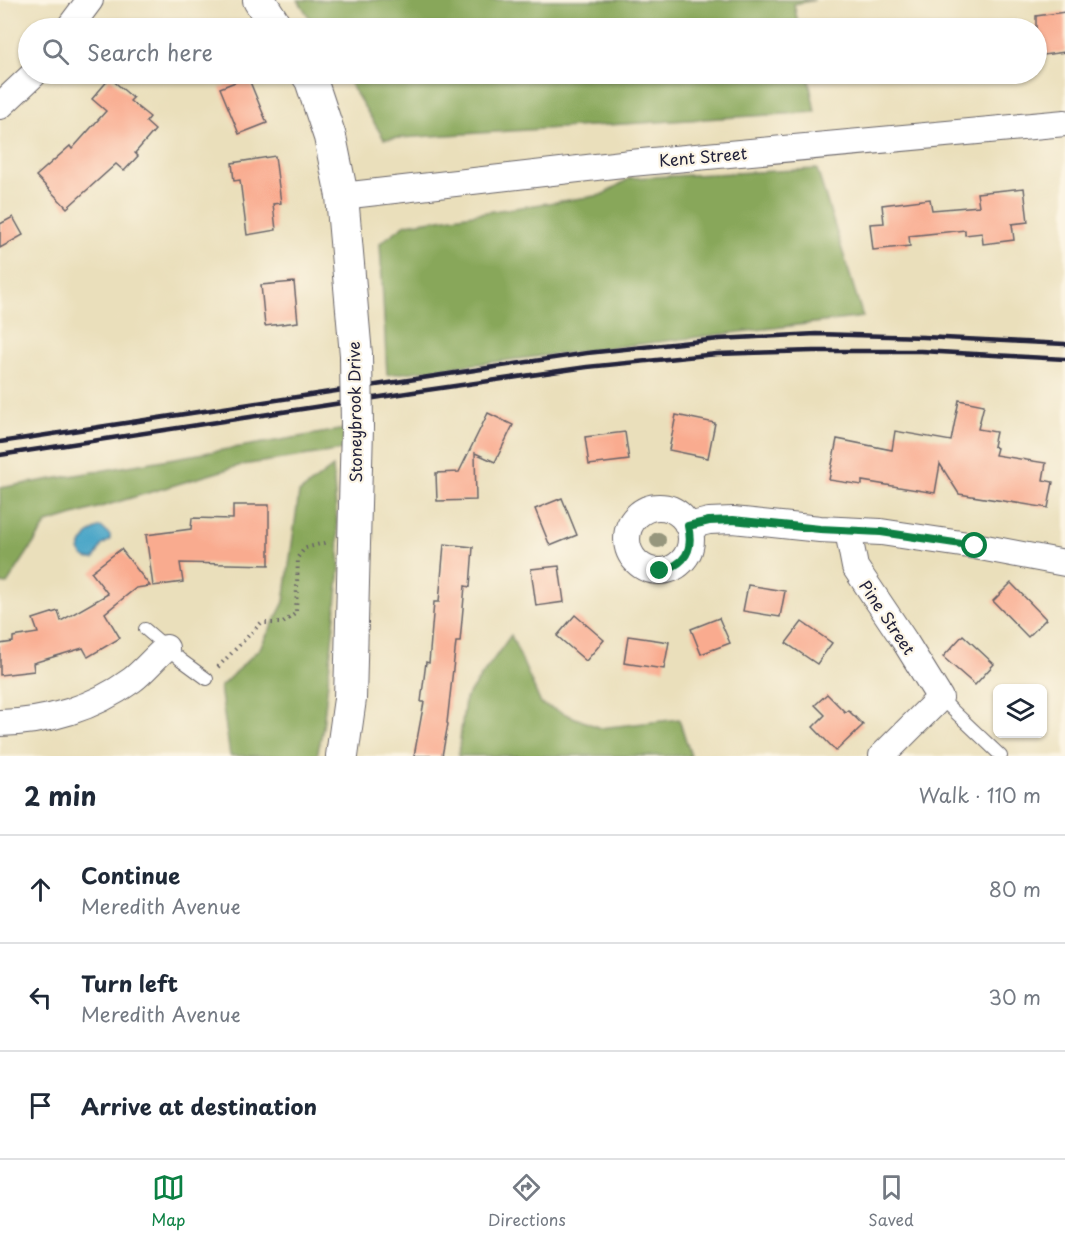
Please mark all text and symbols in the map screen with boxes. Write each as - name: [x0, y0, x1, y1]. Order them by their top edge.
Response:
- search box: [18, 18, 1047, 84]
- icon: search: [39, 35, 72, 68]
- text: Search here: [87, 35, 213, 68]
- street label: Kent Street: [658, 140, 749, 172]
- street label: Stoneybrook Drive: [341, 341, 367, 483]
- route start: [961, 532, 987, 558]
- route end: [646, 557, 672, 583]
- street label: Pine Street: [854, 575, 922, 659]
- map controls: [993, 684, 1047, 738]
- button: layers: [993, 684, 1047, 738]
- text: 2 min: [24, 776, 97, 815]
- text: Walk · 110 m: [919, 780, 1041, 810]
- text: Continue: [81, 858, 180, 891]
- icon: ahead: [24, 873, 57, 906]
- text: 80 m: [989, 874, 1041, 904]
- text: Meredith Avenue: [81, 891, 241, 921]
- text: Turn left: [81, 966, 178, 999]
- icon: left: [24, 981, 57, 1014]
- text: 30 m: [988, 982, 1041, 1012]
- text: Meredith Avenue: [81, 999, 241, 1029]
- icon: arrive: [24, 1089, 57, 1122]
- text: Arrive at destination: [81, 1089, 317, 1122]
- tab: Map: [151, 1171, 185, 1231]
- tab: Directions: [488, 1171, 566, 1231]
- tab: Saved: [868, 1171, 914, 1231]

